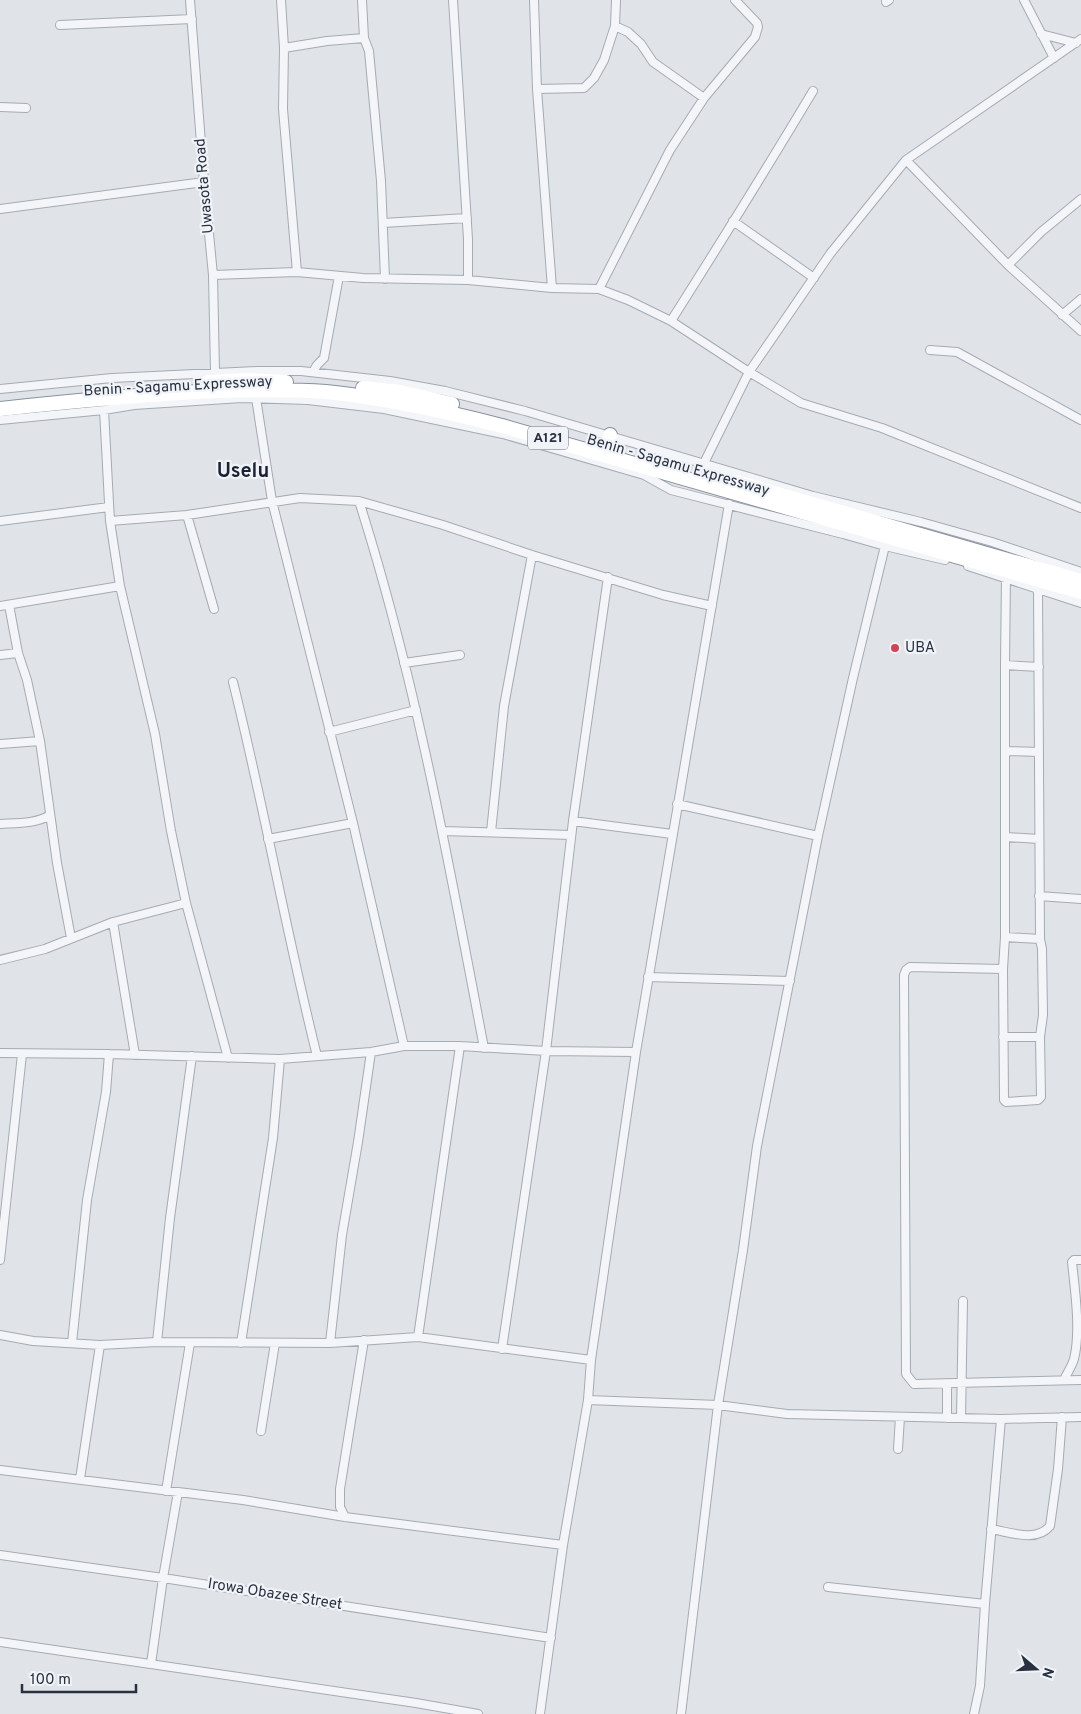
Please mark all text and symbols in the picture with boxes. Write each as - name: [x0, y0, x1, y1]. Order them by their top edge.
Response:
- street label: Uwasota Road: [191, 138, 219, 234]
- street label: Benin - Sagamu Expressway: [83, 373, 273, 401]
- road number: A121: [528, 426, 568, 449]
- street label: Benin - Sagamu Expressway: [584, 431, 772, 501]
- district label: Uselu: [217, 459, 269, 485]
- place label: UBA: [905, 639, 935, 658]
- marker: UBA: [889, 642, 901, 654]
- street label: Irowa Obazee Street: [206, 1575, 344, 1615]
- north arrow: [1011, 1644, 1061, 1694]
- scale bar: [22, 1662, 136, 1694]
- text: N: [1037, 1665, 1057, 1680]
- text: 100 m: [30, 1671, 71, 1690]

